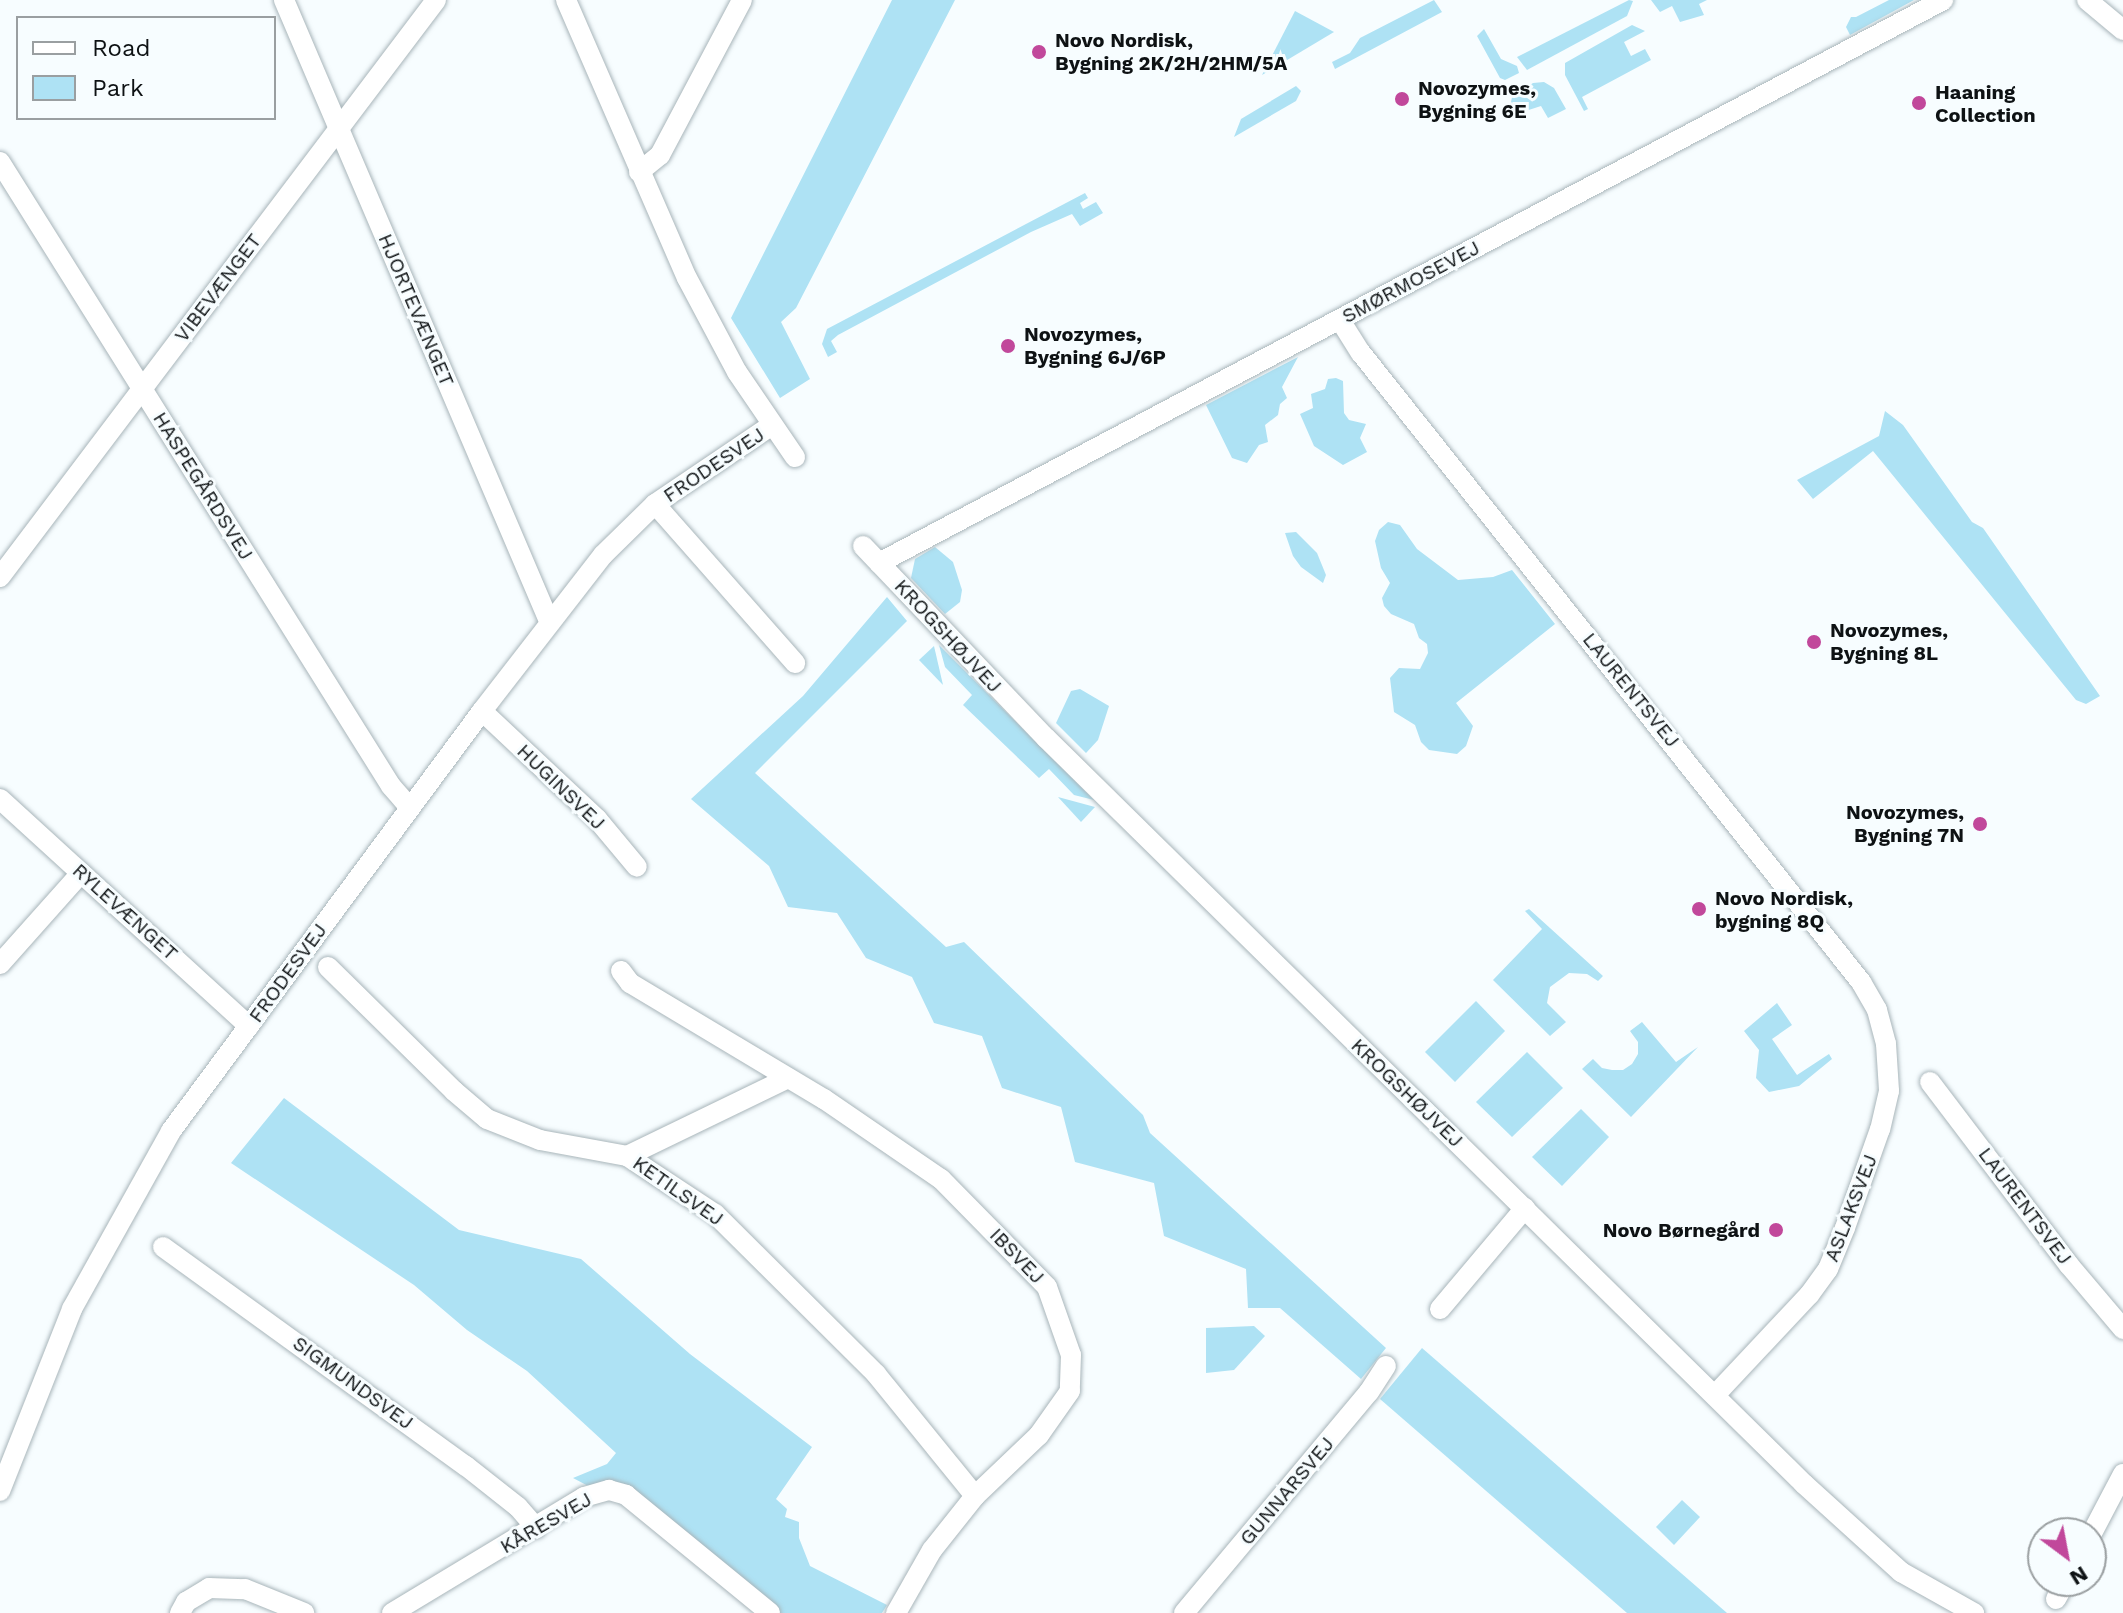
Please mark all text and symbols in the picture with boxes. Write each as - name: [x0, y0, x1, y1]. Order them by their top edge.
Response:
- legend: [16, 16, 276, 120]
- place label: Novo Nordisk, Bygning 2K/2H/2HM/5A: [1055, 28, 1287, 75]
- text: Road: [92, 34, 151, 62]
- marker: Novo Nordisk, Bygning 2K/2H/2HM/5A: [1030, 43, 1048, 61]
- text: Park: [92, 74, 144, 102]
- place label: Novozymes, Bygning 6E: [1418, 76, 1536, 123]
- place label: Haaning Collection: [1935, 80, 2036, 127]
- marker: Novozymes, Bygning 6E: [1393, 90, 1411, 108]
- marker: Haaning Collection: [1910, 94, 1928, 112]
- street label: VIBEVÆNGET: [170, 229, 266, 347]
- street label: HJORTEVÆNGET: [373, 230, 459, 390]
- street label: SMØRMOSEVEJ: [1338, 236, 1484, 328]
- place label: Novozymes, Bygning 6J/6P: [1024, 322, 1166, 369]
- marker: Novozymes, Bygning 6J/6P: [999, 337, 1017, 355]
- street label: HASPEGÅRDSVEJ: [148, 408, 258, 564]
- street label: FRODESVEJ: [659, 422, 769, 508]
- street label: KROGSHØJVEJ: [889, 574, 1007, 698]
- place label: Novozymes, Bygning 8L: [1830, 618, 1948, 665]
- street label: LAURENTSVEJ: [1577, 628, 1685, 752]
- marker: Novozymes, Bygning 8L: [1805, 633, 1823, 651]
- street label: HUGINSVEJ: [512, 739, 610, 835]
- place label: Novozymes, Bygning 7N: [1846, 800, 1964, 847]
- marker: Novozymes, Bygning 7N: [1971, 815, 1989, 833]
- street label: RYLEVÆNGET: [67, 859, 183, 965]
- place label: Novo Nordisk, bygning 8Q: [1715, 886, 1853, 933]
- marker: Novo Nordisk, bygning 8Q: [1690, 900, 1708, 918]
- street label: FRODESVEJ: [244, 919, 332, 1027]
- street label: KROGSHØJVEJ: [1346, 1034, 1468, 1152]
- street label: LAURENTSVEJ: [1973, 1143, 2077, 1269]
- street label: KETILSVEJ: [628, 1151, 728, 1231]
- street label: ASLAKSVEJ: [1820, 1151, 1882, 1265]
- place label: Novo Børnegård: [1603, 1218, 1760, 1242]
- marker: Novo Børnegård: [1767, 1221, 1785, 1239]
- street label: IBSVEJ: [985, 1223, 1049, 1289]
- street label: SIGMUNDSVEJ: [288, 1331, 418, 1435]
- street label: GUNNARSVEJ: [1235, 1432, 1339, 1550]
- street label: KÅRESVEJ: [496, 1487, 596, 1559]
- north arrow: [2027, 1517, 2107, 1597]
- text: N: [2065, 1561, 2092, 1591]

